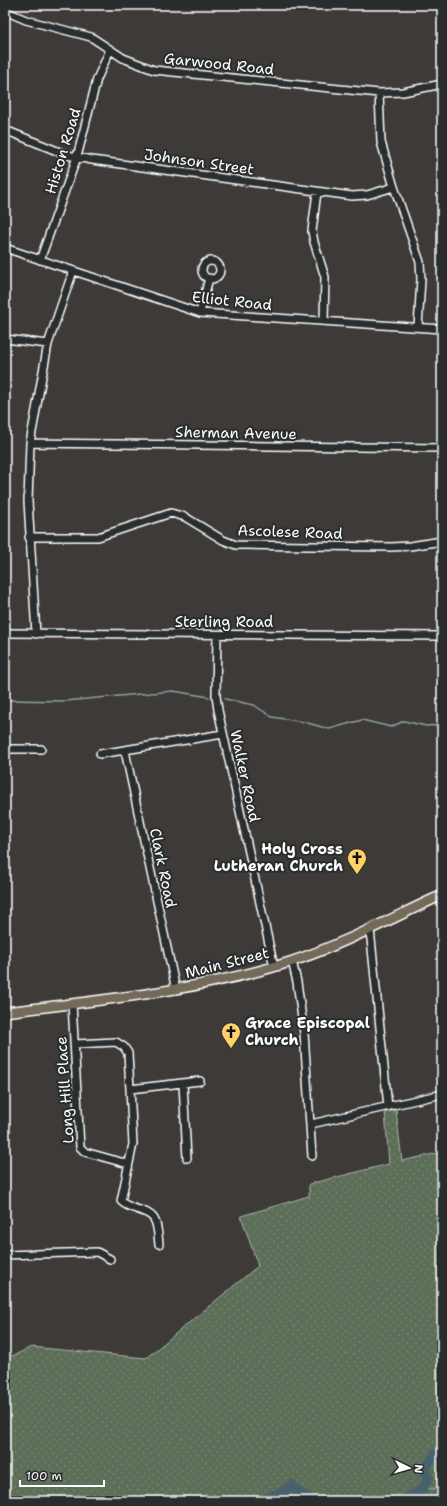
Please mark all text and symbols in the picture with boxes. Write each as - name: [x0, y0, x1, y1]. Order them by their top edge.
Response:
- street label: Garwood Road: [163, 48, 276, 80]
- street label: Histon Road: [40, 105, 86, 196]
- street label: Johnson Street: [143, 144, 255, 180]
- street label: Elliot Road: [191, 287, 274, 315]
- street label: Sherman Avenue: [175, 422, 297, 444]
- street label: Ascolese Road: [237, 520, 344, 544]
- street label: Sterling Road: [175, 612, 274, 632]
- street label: Walker Road: [225, 728, 265, 824]
- street label: Clark Road: [145, 826, 181, 910]
- place label: Holy Cross Lutheran Church: [214, 839, 343, 876]
- church icon: Holy Cross Lutheran Church: [346, 847, 368, 875]
- street label: Main Street: [183, 943, 271, 983]
- place label: Grace Episcopal Church: [245, 1013, 370, 1050]
- church icon: Grace Episcopal Church: [220, 1021, 242, 1049]
- street label: Long Hill Place: [51, 1036, 79, 1144]
- north arrow: [389, 1448, 429, 1488]
- scale bar: [20, 1462, 104, 1488]
- text: N: [411, 1464, 426, 1474]
- text: 100 m: [26, 1468, 62, 1484]

